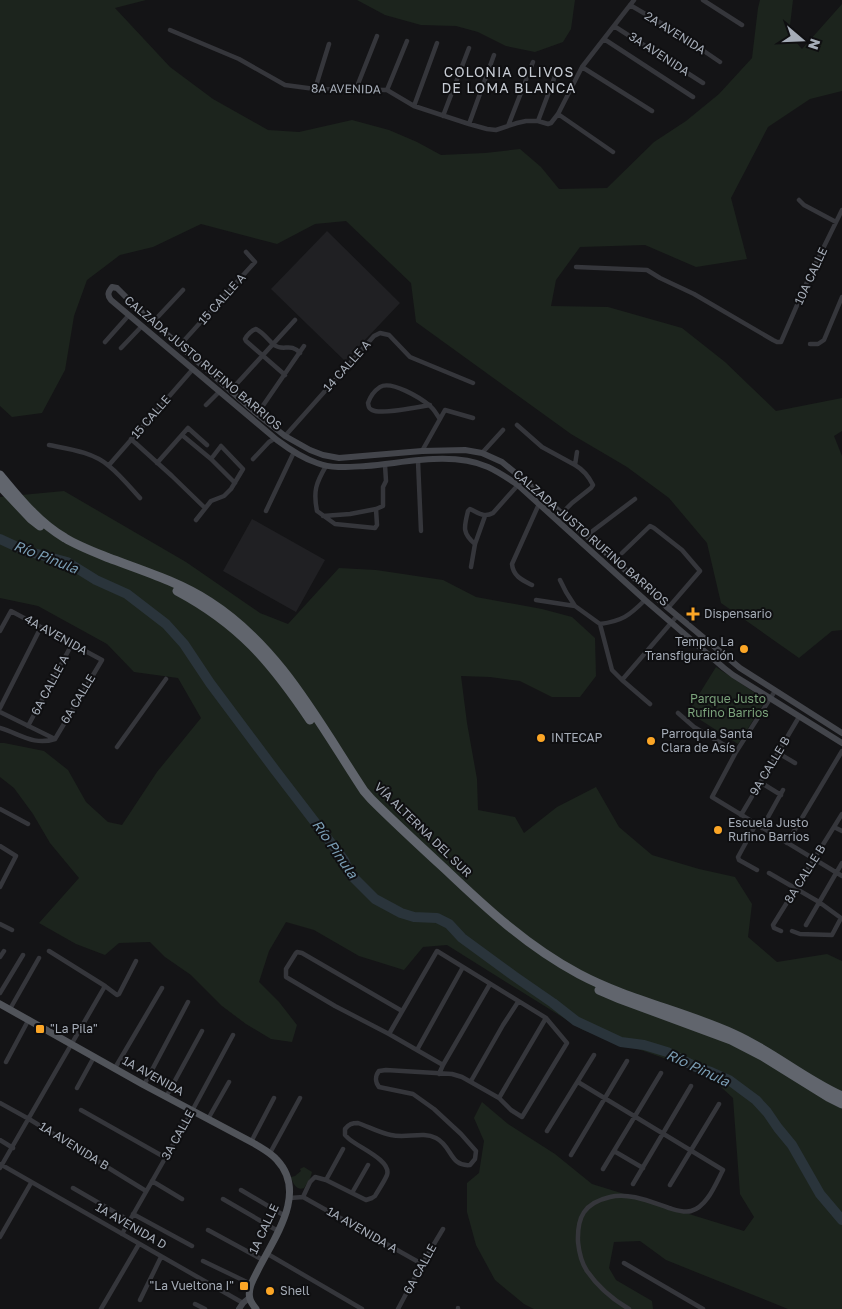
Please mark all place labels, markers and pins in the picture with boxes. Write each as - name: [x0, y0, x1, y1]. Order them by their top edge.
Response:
- place label: Dispensario: [704, 606, 772, 621]
- marker: Dispensario: [686, 607, 700, 621]
- place label: Templo La Transfiguración: [645, 634, 734, 663]
- marker: Templo La Transfiguración: [738, 643, 750, 655]
- place label: Parroquia Santa Clara de Asís: [661, 726, 753, 755]
- place label: INTECAP: [551, 730, 603, 745]
- marker: INTECAP: [535, 732, 547, 744]
- marker: Parroquia Santa Clara de Asís: [645, 735, 657, 747]
- place label: Escuela Justo Rufino Barrios: [728, 815, 809, 844]
- marker: Escuela Justo Rufino Barrios: [712, 824, 724, 836]
- place label: "La Pila": [50, 1021, 98, 1036]
- marker: "La Pila": [34, 1023, 46, 1035]
- place label: "La Vueltona I": [150, 1278, 234, 1293]
- marker: "La Vueltona I": [238, 1280, 250, 1292]
- place label: Shell: [280, 1283, 310, 1298]
- marker: Shell: [264, 1285, 276, 1297]

